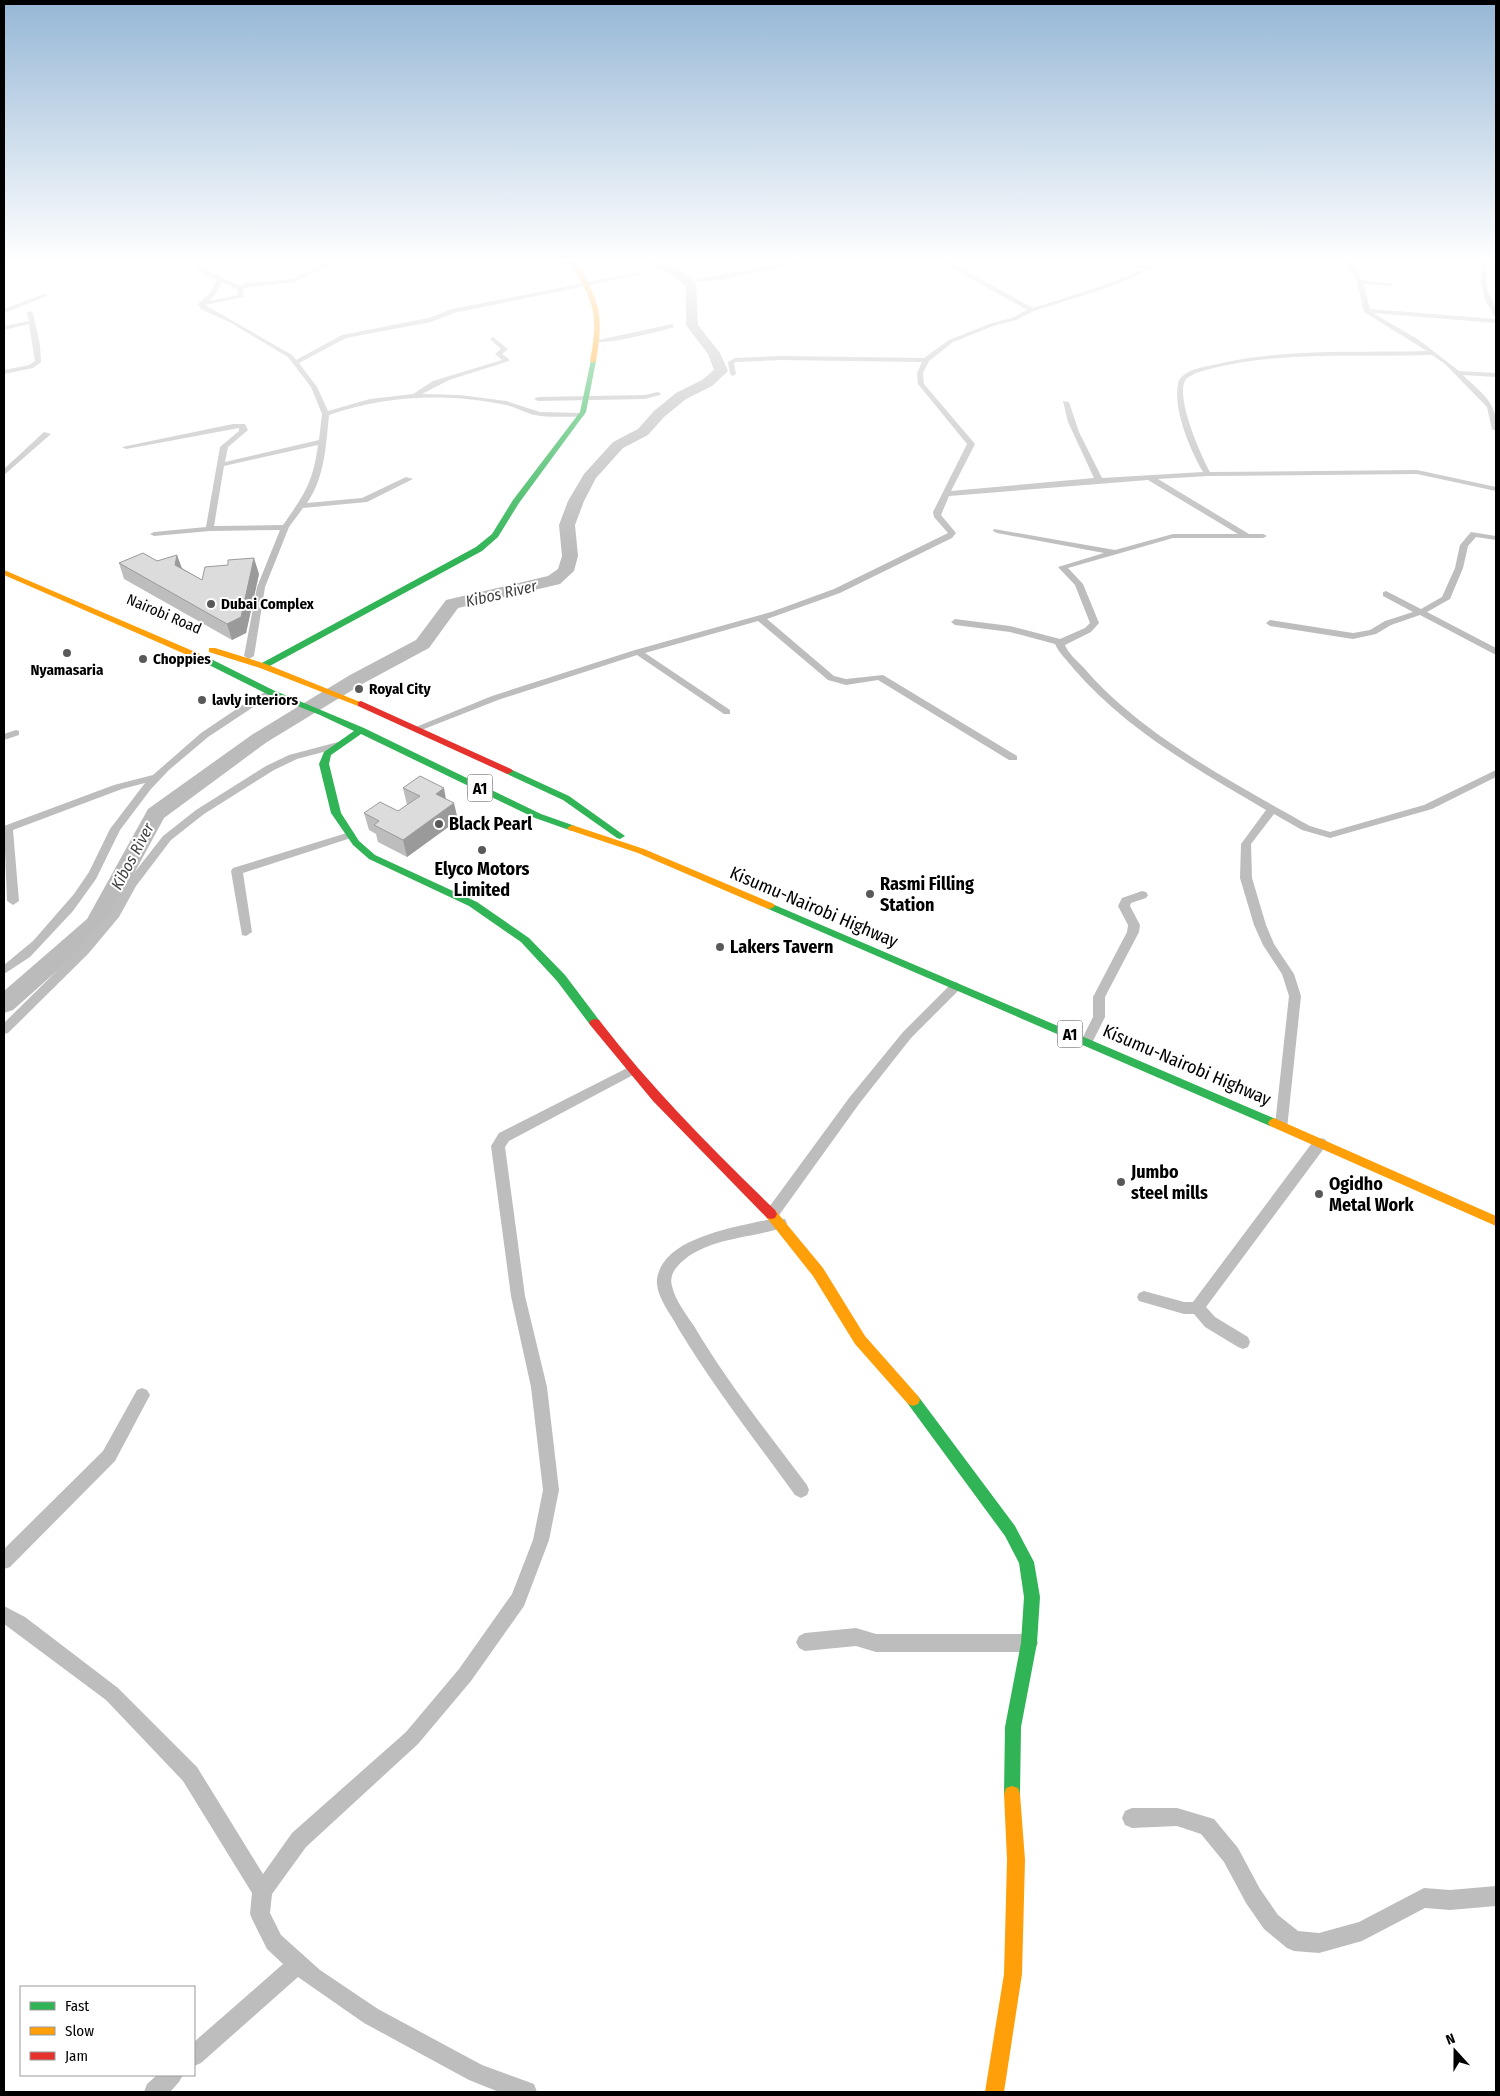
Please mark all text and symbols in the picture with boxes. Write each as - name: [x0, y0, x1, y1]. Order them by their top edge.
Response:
- water label: Kibos River: [464, 576, 539, 611]
- street label: Nairobi Road: [124, 590, 204, 638]
- place label: Dubai Complex: [221, 595, 315, 613]
- marker: Dubai Complex: [205, 598, 217, 610]
- marker: Nyamasaria: [61, 647, 73, 659]
- place label: Choppies: [153, 650, 211, 668]
- marker: Choppies: [137, 653, 149, 665]
- place label: Nyamasaria: [31, 661, 104, 679]
- place label: Royal City: [369, 680, 431, 698]
- marker: Royal City: [353, 683, 365, 695]
- place label: lavly interiors: [212, 691, 299, 709]
- marker: lavly interiors: [196, 694, 208, 706]
- road number: A1: [468, 774, 492, 801]
- place label: Black Pearl: [449, 813, 532, 835]
- marker: Black Pearl: [433, 818, 445, 830]
- water label: Kibos River: [107, 819, 158, 893]
- marker: Elyco Motors Limited: [476, 844, 488, 856]
- place label: Elyco Motors Limited: [435, 858, 530, 901]
- street label: Kisumu-Nairobi Highway: [727, 862, 901, 952]
- place label: Rasmi Filling Station: [880, 873, 974, 916]
- marker: Rasmi Filling Station: [864, 888, 876, 900]
- place label: Lakers Tavern: [730, 936, 833, 958]
- marker: Lakers Tavern: [714, 941, 726, 953]
- street label: Kisumu-Nairobi Highway: [1100, 1020, 1274, 1110]
- road number: A1: [1058, 1021, 1082, 1048]
- place label: Jumbo steel mills: [1130, 1161, 1208, 1204]
- place label: Ogidho Metal Work: [1329, 1173, 1415, 1216]
- marker: Jumbo steel mills: [1115, 1176, 1127, 1188]
- marker: Ogidho Metal Work: [1313, 1188, 1325, 1200]
- legend: [20, 1986, 195, 2076]
- text: Fast: [65, 1997, 89, 2015]
- text: Slow: [65, 2022, 94, 2040]
- north arrow: [1430, 2026, 1480, 2076]
- text: N: [1444, 2030, 1457, 2049]
- text: Jam: [65, 2047, 88, 2065]

